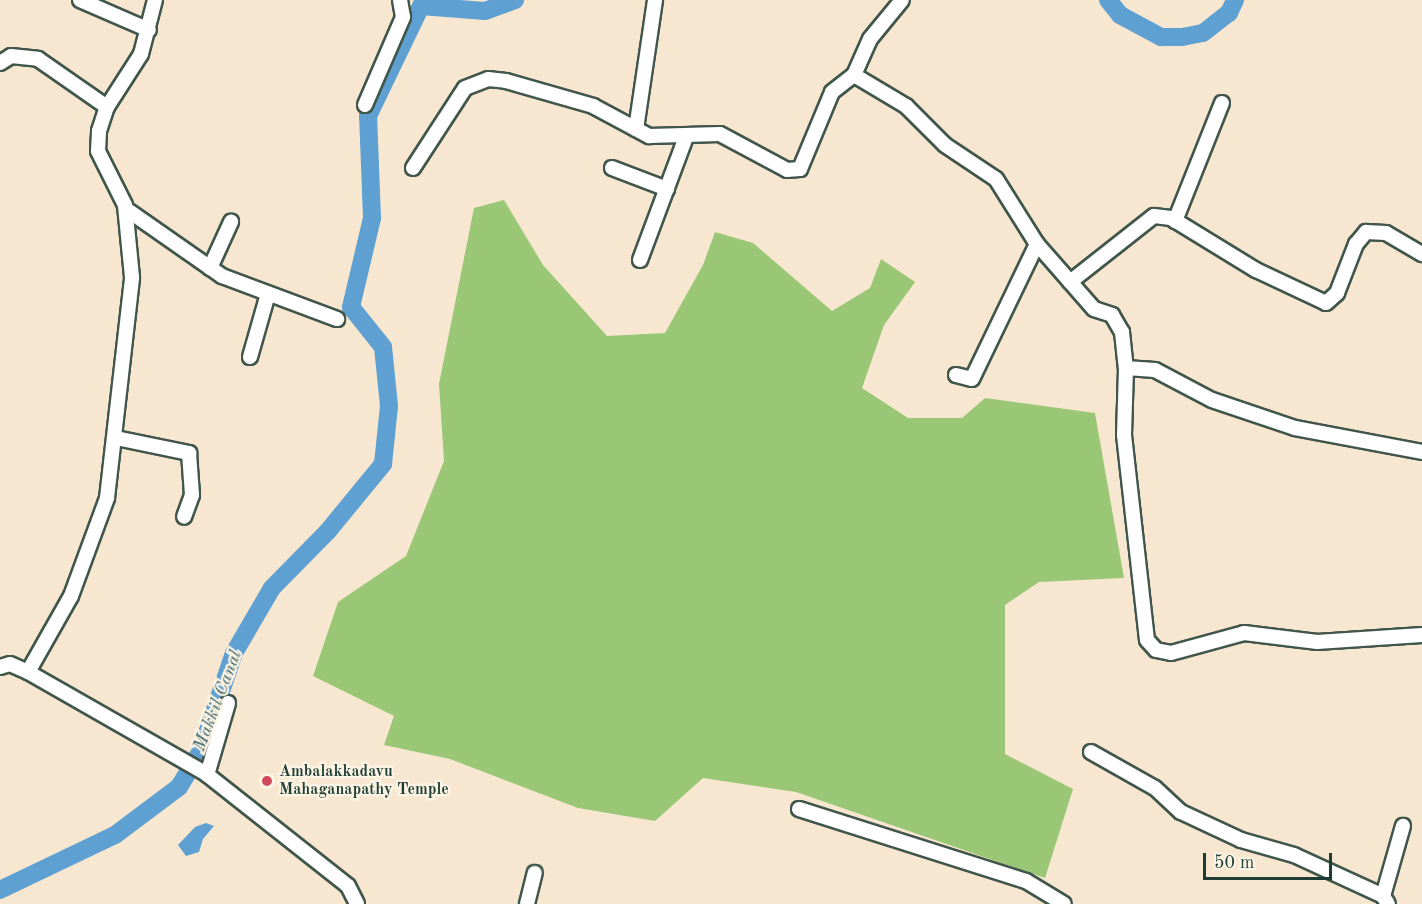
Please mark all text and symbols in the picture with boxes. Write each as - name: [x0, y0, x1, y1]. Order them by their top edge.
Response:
- water label: Makkil Canal: [189, 647, 247, 755]
- place label: Ambalakkadavu Mahaganapathy Temple: [279, 762, 449, 800]
- marker: Ambalakkadavu Mahaganapathy Temple: [260, 774, 274, 788]
- scale bar: [1206, 841, 1335, 879]
- text: 50 m: [1214, 854, 1254, 872]

